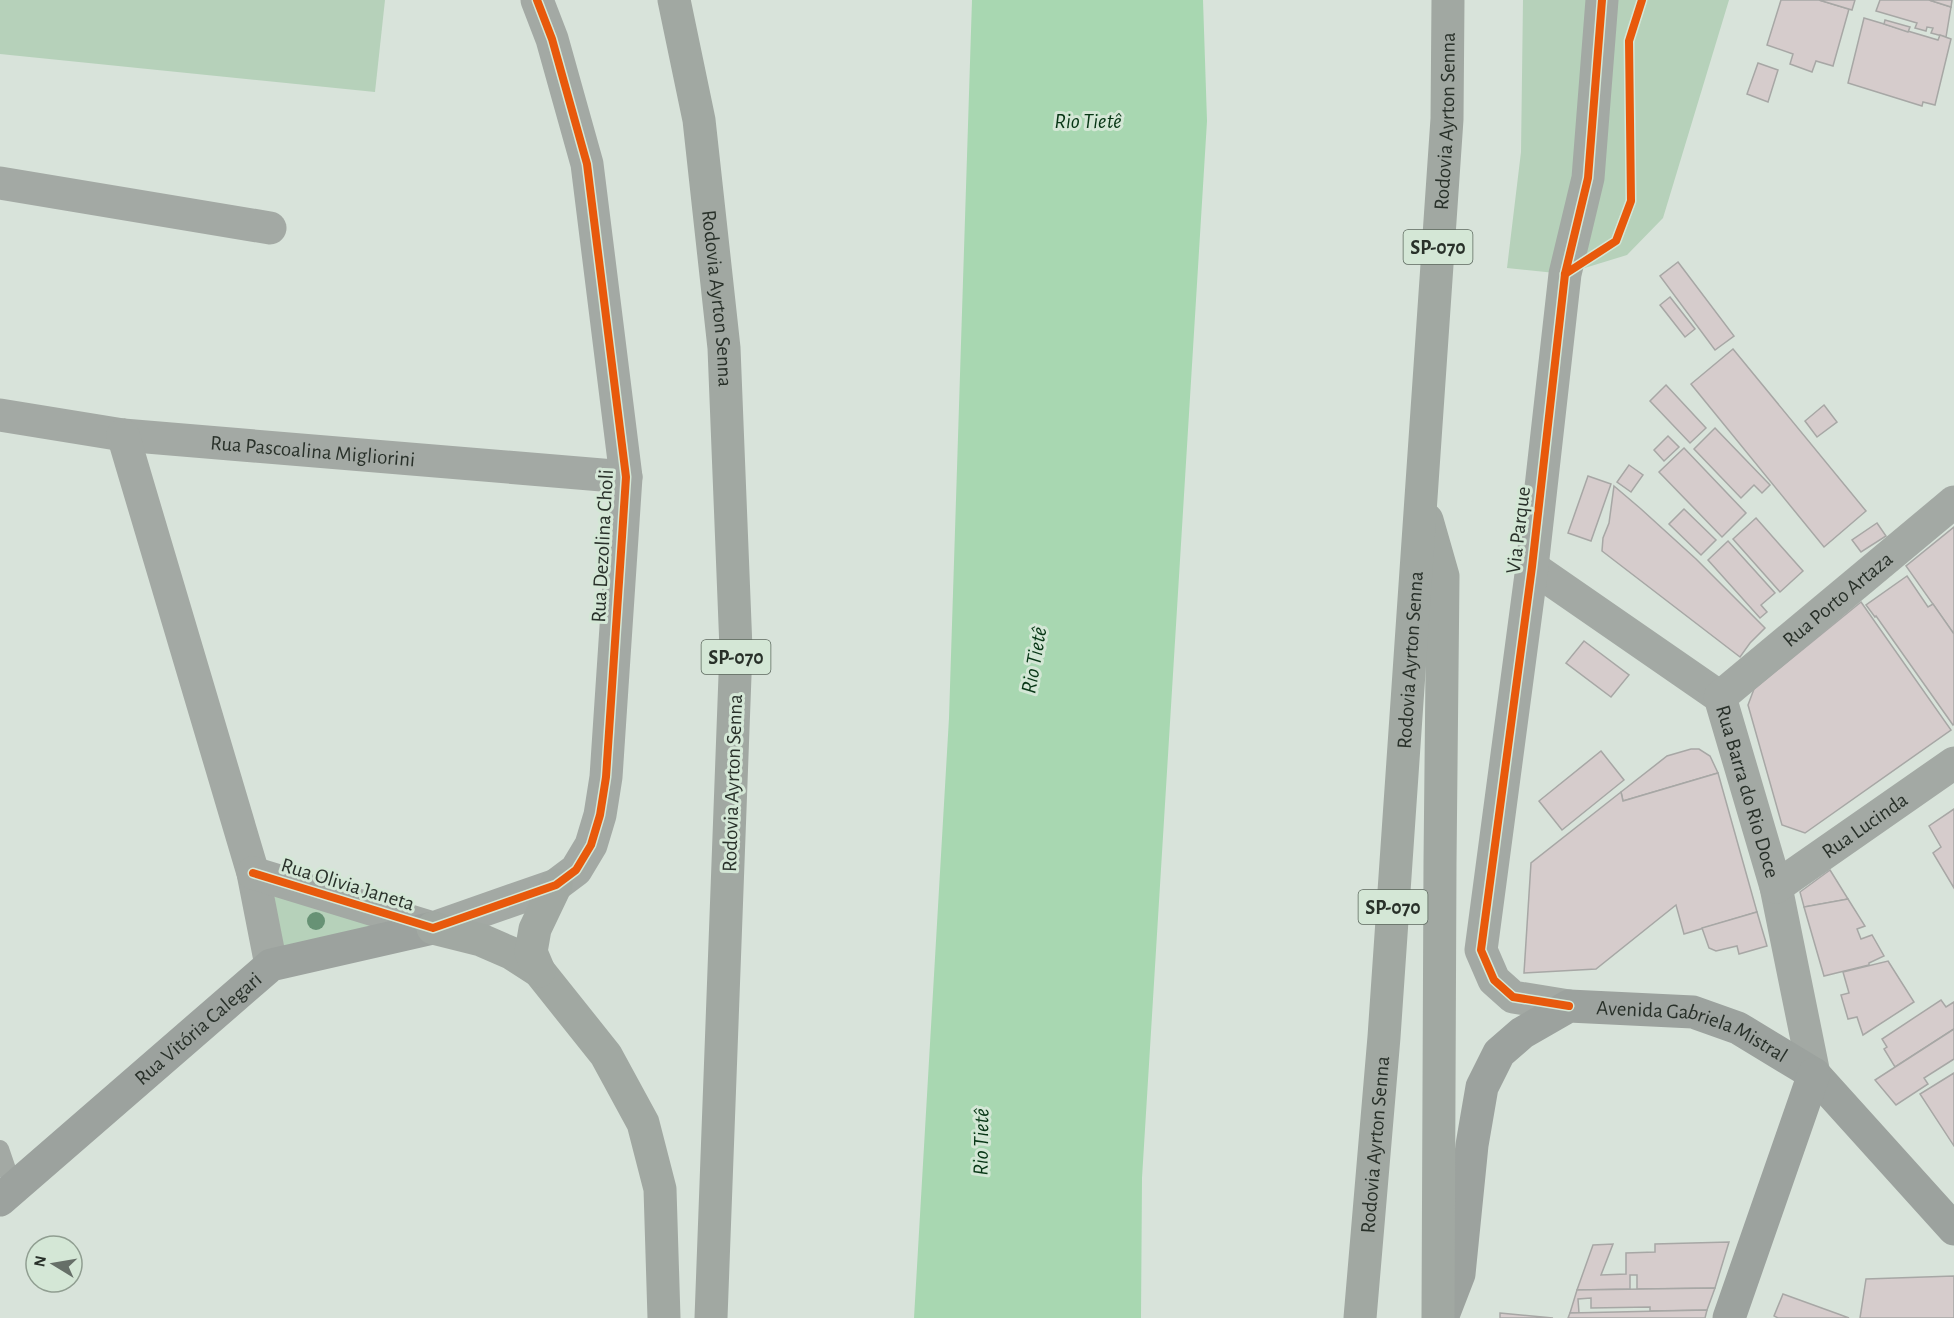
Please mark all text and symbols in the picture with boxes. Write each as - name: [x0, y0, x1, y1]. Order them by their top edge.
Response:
- street label: Rodovia Ayrton Senna: [1431, 32, 1459, 211]
- water label: Rio Tietê: [1054, 110, 1122, 132]
- street label: Rodovia Ayrton Senna: [698, 209, 736, 388]
- road number: SP-070: [1404, 230, 1472, 264]
- street label: Rua Pascoalina Migliorini: [209, 432, 416, 470]
- street label: Rua Dezolina Choli: [588, 469, 617, 623]
- street label: Via Parque: [1503, 485, 1534, 575]
- street label: Rua Porto Artaza: [1779, 548, 1897, 651]
- street label: Rodovia Ayrton Senna: [1394, 570, 1427, 749]
- water label: Rio Tietê: [1017, 624, 1051, 695]
- road number: SP-070: [702, 640, 771, 674]
- street label: Rodovia Ayrton Senna: [719, 693, 746, 872]
- street label: Rua Barra do Rio Doce: [1712, 703, 1783, 881]
- street label: Rua Lucinda: [1818, 789, 1912, 863]
- street label: Rua Olivia Janeta: [279, 854, 417, 915]
- road number: SP-070: [1358, 890, 1428, 924]
- street label: Rua Vitória Calegari: [131, 968, 266, 1089]
- street label: Avenida Gabriela Mistral: [1596, 997, 1791, 1066]
- street label: Rodovia Ayrton Senna: [1357, 1055, 1393, 1234]
- water label: Rio Tietê: [969, 1107, 993, 1176]
- north arrow: [24, 1234, 84, 1294]
- text: N: [31, 1254, 49, 1268]

